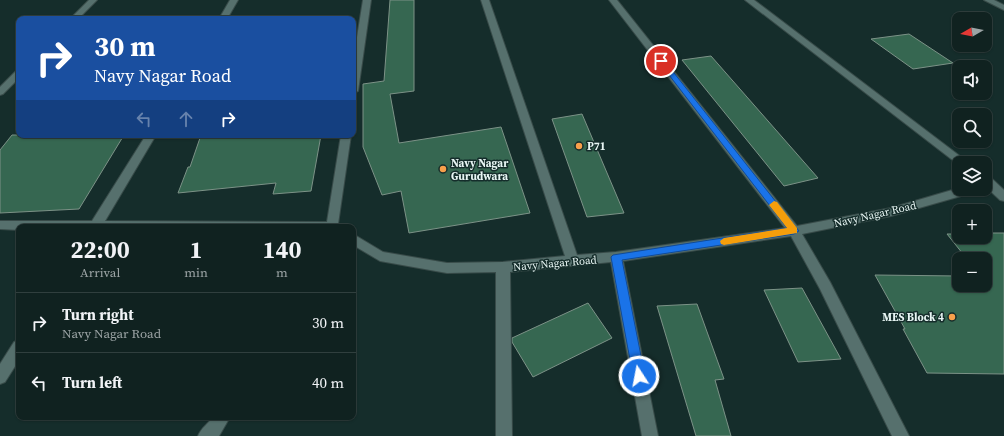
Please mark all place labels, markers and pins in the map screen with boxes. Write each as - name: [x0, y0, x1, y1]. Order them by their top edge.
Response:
- pin: [644, 44, 678, 78]
- place label: P71: [587, 139, 606, 154]
- marker: P71: [574, 141, 584, 151]
- place label: Navy Nagar Gurudwara: [451, 156, 509, 184]
- marker: Navy Nagar Gurudwara: [438, 164, 448, 174]
- place label: MES Block 4: [882, 310, 944, 325]
- marker: MES Block 4: [947, 312, 957, 322]

